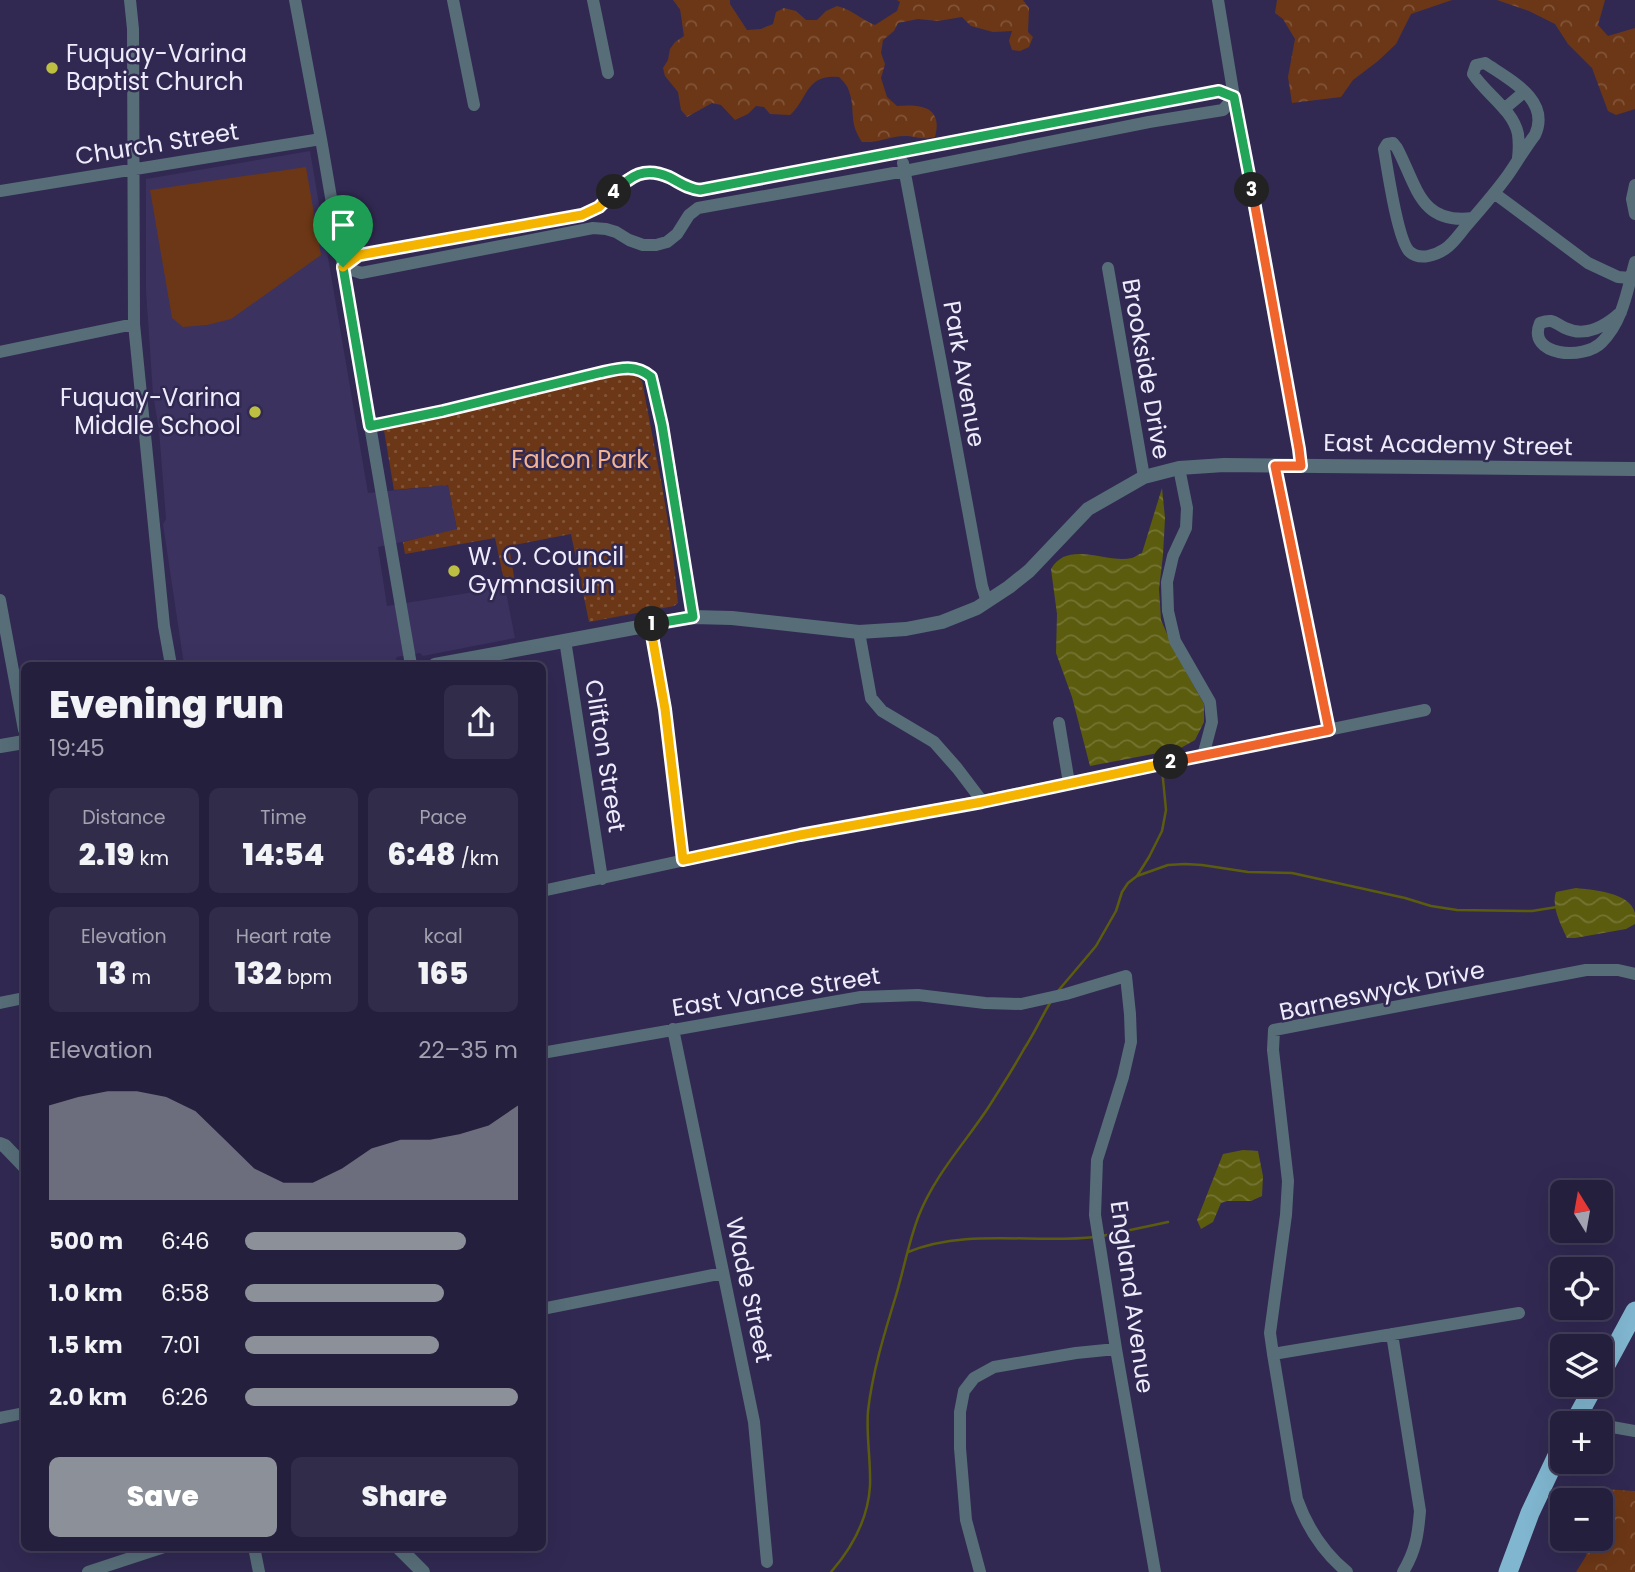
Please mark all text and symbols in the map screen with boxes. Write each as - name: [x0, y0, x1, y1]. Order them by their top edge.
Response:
- place label: Fuquay-Varina Baptist Church: [66, 37, 247, 98]
- marker: Fuquay-Varina Baptist Church: [44, 60, 60, 76]
- street label: Church Street: [73, 114, 241, 173]
- pin: 3: [1234, 172, 1270, 208]
- pin: 4: [596, 174, 632, 210]
- text: 3: [1246, 176, 1257, 203]
- text: 4: [607, 178, 620, 205]
- pin: [313, 195, 373, 267]
- icon: arrive: [324, 206, 362, 244]
- street label: Brookside Drive: [1114, 276, 1179, 462]
- street label: Park Avenue: [935, 298, 994, 450]
- place label: Fuquay-Varina Middle School: [60, 381, 241, 442]
- marker: Fuquay-Varina Middle School: [247, 404, 263, 420]
- street label: East Academy Street: [1323, 426, 1573, 463]
- park label: Falcon Park: [511, 443, 649, 476]
- place label: W. O. Council Gymnasium: [468, 540, 624, 601]
- marker: W. O. Council Gymnasium: [446, 563, 462, 579]
- pin: 1: [634, 606, 670, 642]
- text: 1: [648, 610, 655, 637]
- street label: Clifton Street: [577, 677, 634, 835]
- text: Evening run: [49, 678, 284, 731]
- button: share: [444, 685, 518, 759]
- text: 19:45: [49, 732, 105, 764]
- pin: 2: [1154, 744, 1188, 780]
- text: 2: [1165, 748, 1176, 775]
- text: Distance: [82, 804, 165, 831]
- text: Time: [260, 804, 307, 831]
- text: Pace: [420, 804, 467, 831]
- text: 2.19: [79, 833, 135, 876]
- text: 14:54: [243, 833, 324, 876]
- text: 6:48: [387, 833, 456, 876]
- text: km: [135, 845, 169, 872]
- text: /km: [456, 845, 499, 872]
- text: Elevation: [81, 923, 167, 950]
- text: Heart rate: [236, 923, 331, 950]
- text: kcal: [424, 923, 463, 950]
- text: 13: [97, 952, 126, 995]
- text: 132: [235, 952, 282, 995]
- text: 165: [418, 952, 468, 995]
- street label: Barneswyck Drive: [1276, 953, 1488, 1028]
- street label: East Vance Street: [670, 959, 882, 1024]
- text: m: [126, 964, 151, 991]
- text: bpm: [282, 964, 332, 991]
- text: Elevation: [49, 1034, 153, 1066]
- text: 22–35 m: [418, 1034, 518, 1066]
- north arrow: [1550, 1180, 1614, 1242]
- map controls: [1550, 1180, 1613, 1551]
- street label: England Avenue: [1103, 1199, 1162, 1395]
- street label: Wade Street: [718, 1214, 781, 1365]
- text: 500 m: [49, 1225, 123, 1257]
- text: 6:46: [161, 1225, 210, 1257]
- button: locate: [1550, 1257, 1613, 1320]
- text: 1.0 km: [49, 1277, 123, 1309]
- text: 6:58: [161, 1277, 209, 1309]
- text: 1.5 km: [49, 1329, 123, 1361]
- text: 7:01: [161, 1329, 200, 1361]
- button: layers: [1550, 1334, 1613, 1397]
- text: 2.0 km: [49, 1381, 127, 1413]
- text: 6:26: [161, 1381, 208, 1413]
- button: +: [1550, 1411, 1613, 1474]
- button: Save: [49, 1457, 277, 1537]
- button: Share: [291, 1457, 518, 1537]
- button: −: [1550, 1488, 1613, 1551]

